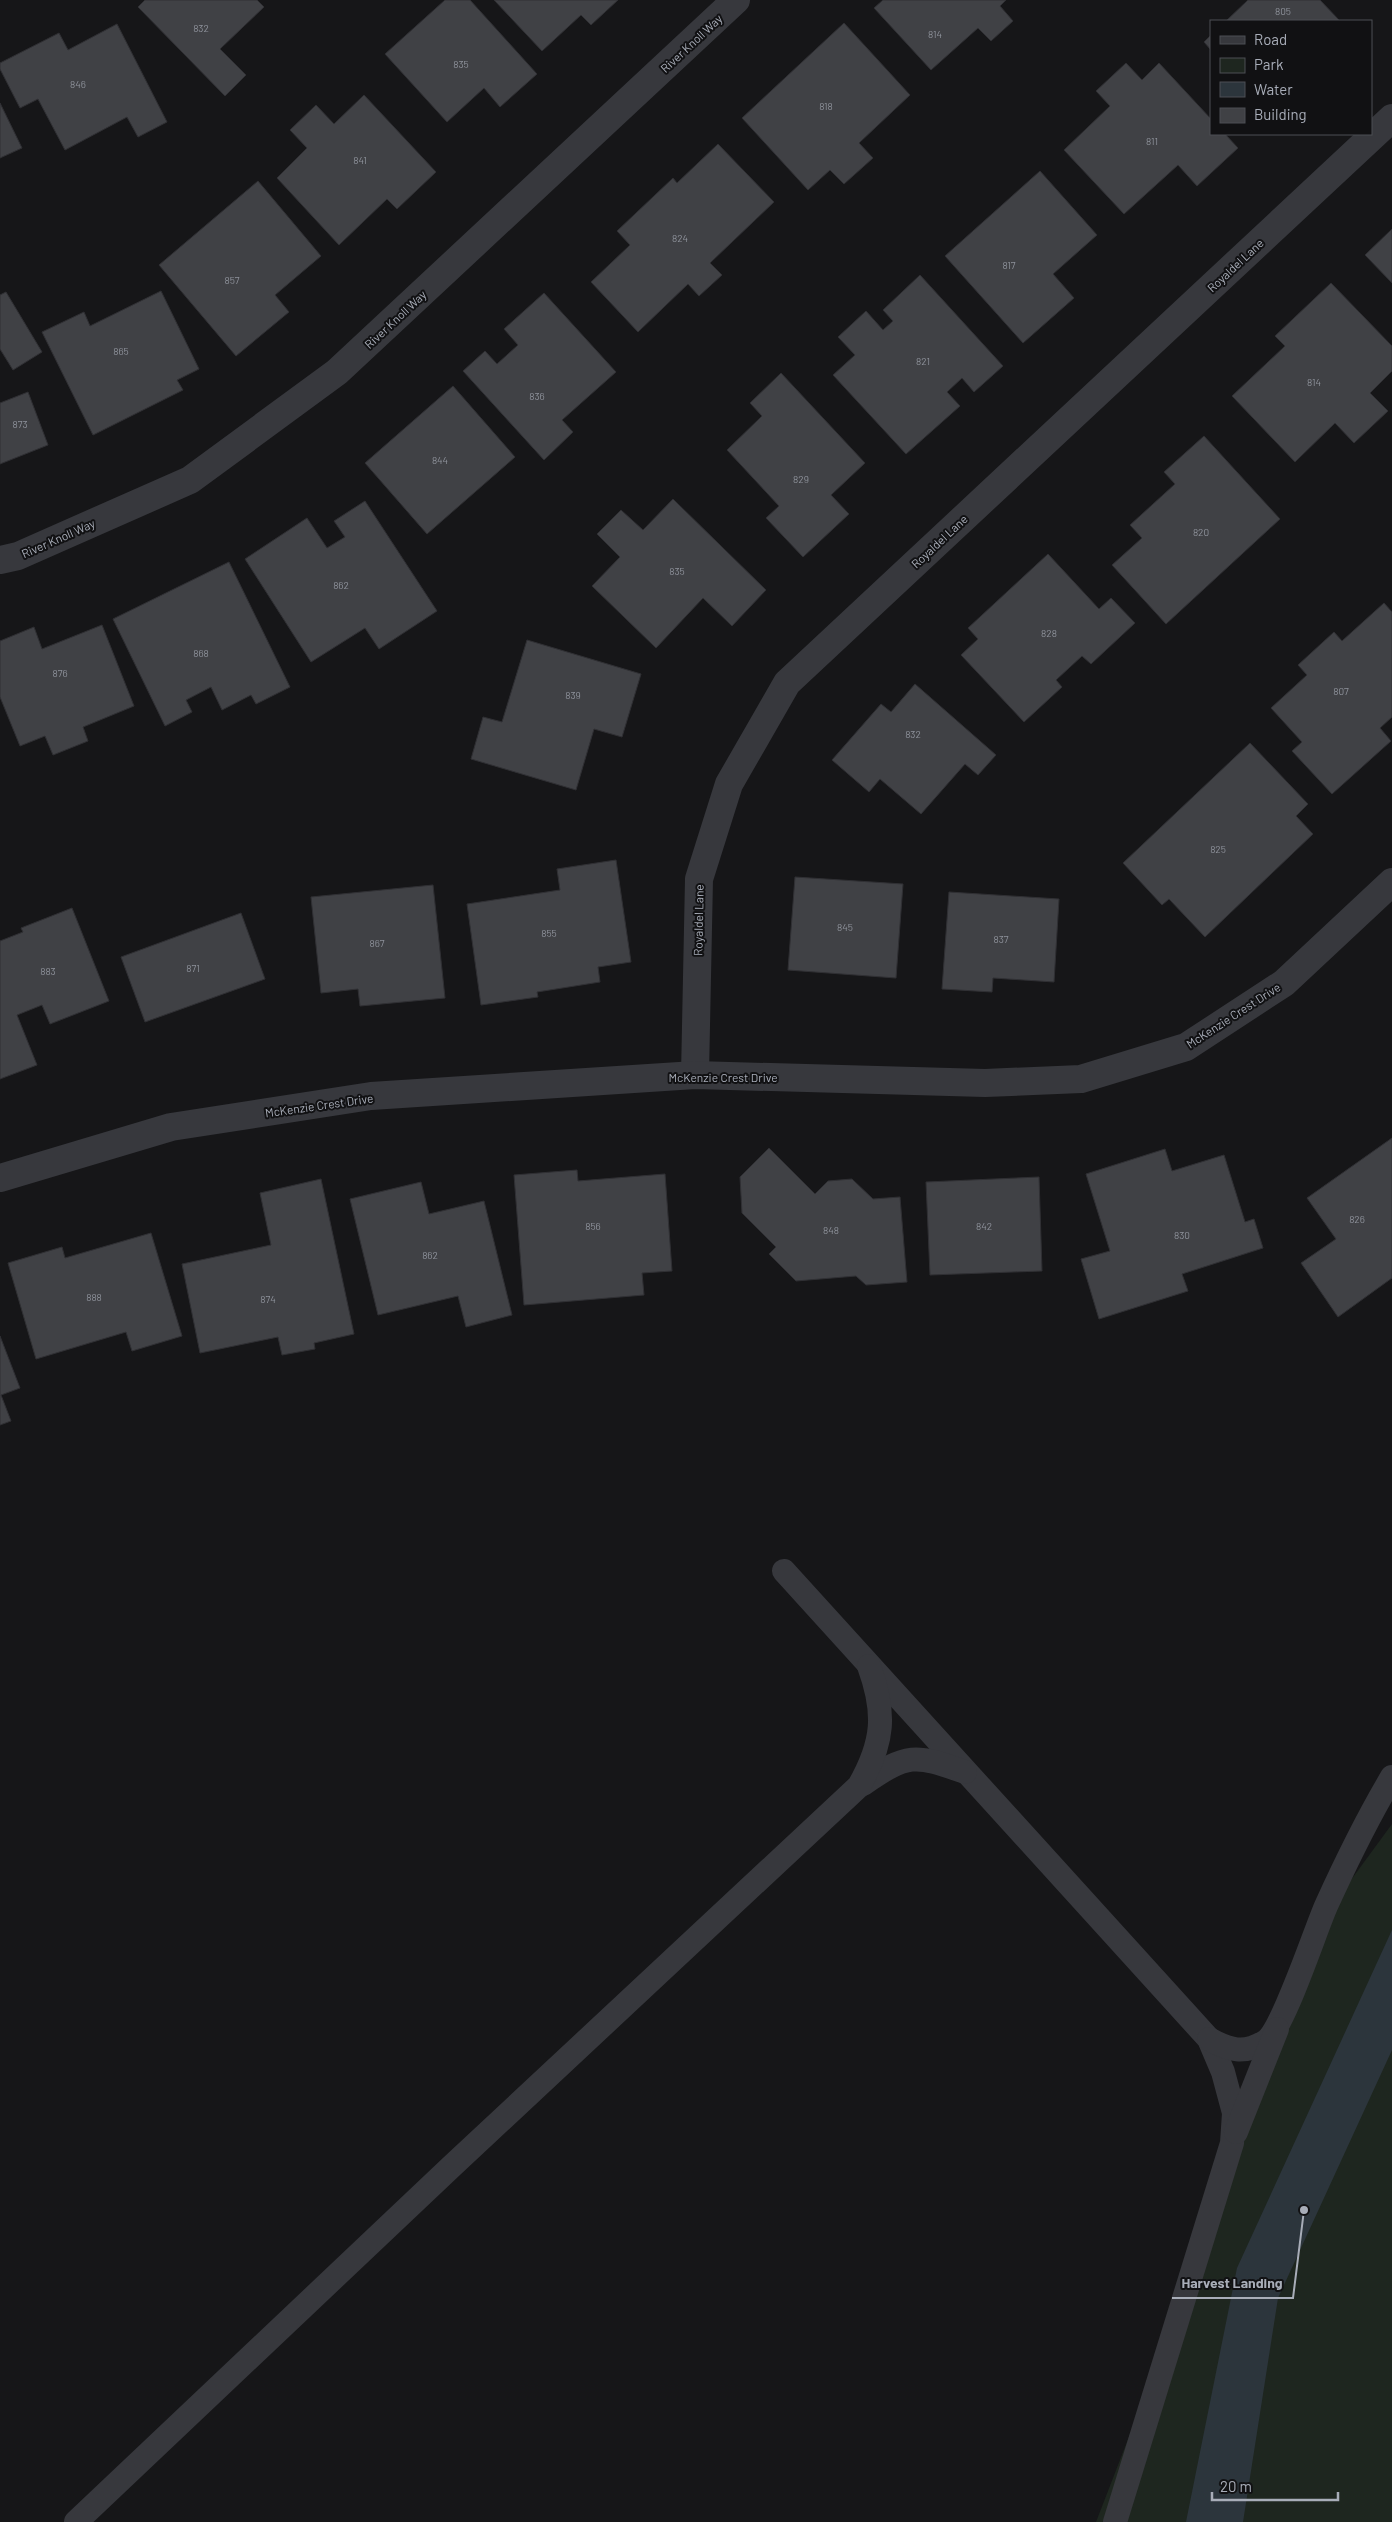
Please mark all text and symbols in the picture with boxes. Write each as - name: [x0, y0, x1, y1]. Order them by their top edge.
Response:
- house number: 805: [1275, 5, 1291, 17]
- street label: River Knoll Way: [657, 11, 725, 75]
- legend: [1210, 20, 1372, 135]
- house number: 832: [193, 22, 209, 34]
- house number: 814: [928, 28, 942, 40]
- text: Road: [1254, 30, 1287, 48]
- text: Park: [1254, 55, 1284, 73]
- house number: 835: [453, 58, 469, 70]
- house number: 846: [70, 78, 86, 90]
- text: Water: [1254, 80, 1293, 98]
- house number: 818: [819, 100, 833, 112]
- text: Building: [1254, 105, 1307, 123]
- house number: 811: [1146, 135, 1158, 147]
- house number: 841: [353, 154, 367, 166]
- house number: 824: [672, 232, 688, 244]
- street label: Royaldel Lane: [1204, 235, 1266, 295]
- house number: 817: [1002, 259, 1016, 271]
- house number: 857: [224, 274, 240, 286]
- street label: River Knoll Way: [361, 287, 429, 351]
- house number: 865: [113, 345, 129, 357]
- house number: 821: [916, 355, 930, 367]
- house number: 814: [1307, 376, 1321, 388]
- house number: 836: [529, 390, 545, 402]
- house number: 873: [12, 418, 28, 430]
- house number: 844: [432, 454, 448, 466]
- house number: 829: [793, 473, 809, 485]
- street label: Royaldel Lane: [908, 511, 970, 571]
- street label: River Knoll Way: [19, 515, 97, 560]
- house number: 820: [1193, 526, 1209, 538]
- house number: 835: [669, 565, 685, 577]
- house number: 862: [333, 579, 349, 591]
- house number: 828: [1041, 627, 1057, 639]
- house number: 868: [193, 647, 209, 659]
- house number: 876: [52, 667, 68, 679]
- house number: 807: [1333, 685, 1349, 697]
- house number: 839: [565, 689, 581, 701]
- house number: 832: [905, 728, 921, 740]
- house number: 825: [1210, 843, 1226, 855]
- street label: Royaldel Lane: [690, 884, 706, 956]
- house number: 845: [837, 921, 853, 933]
- house number: 855: [541, 927, 557, 939]
- house number: 837: [993, 933, 1009, 945]
- house number: 867: [369, 937, 385, 949]
- house number: 871: [186, 962, 200, 974]
- house number: 883: [40, 965, 56, 977]
- street label: McKenzie Crest Drive: [1183, 979, 1283, 1051]
- street label: McKenzie Crest Drive: [668, 1070, 778, 1084]
- street label: McKenzie Crest Drive: [264, 1090, 374, 1120]
- house number: 826: [1349, 1213, 1365, 1225]
- house number: 856: [585, 1220, 601, 1232]
- house number: 842: [976, 1220, 992, 1232]
- house number: 848: [823, 1224, 839, 1236]
- house number: 830: [1174, 1229, 1190, 1241]
- house number: 862: [422, 1249, 438, 1261]
- house number: 888: [86, 1291, 102, 1303]
- house number: 874: [260, 1293, 276, 1305]
- callout: Harvest Landing: [1172, 2269, 1293, 2298]
- text: Harvest Landing: [1181, 2274, 1283, 2291]
- scale bar: [1212, 2470, 1338, 2502]
- text: 20 m: [1220, 2477, 1252, 2495]

